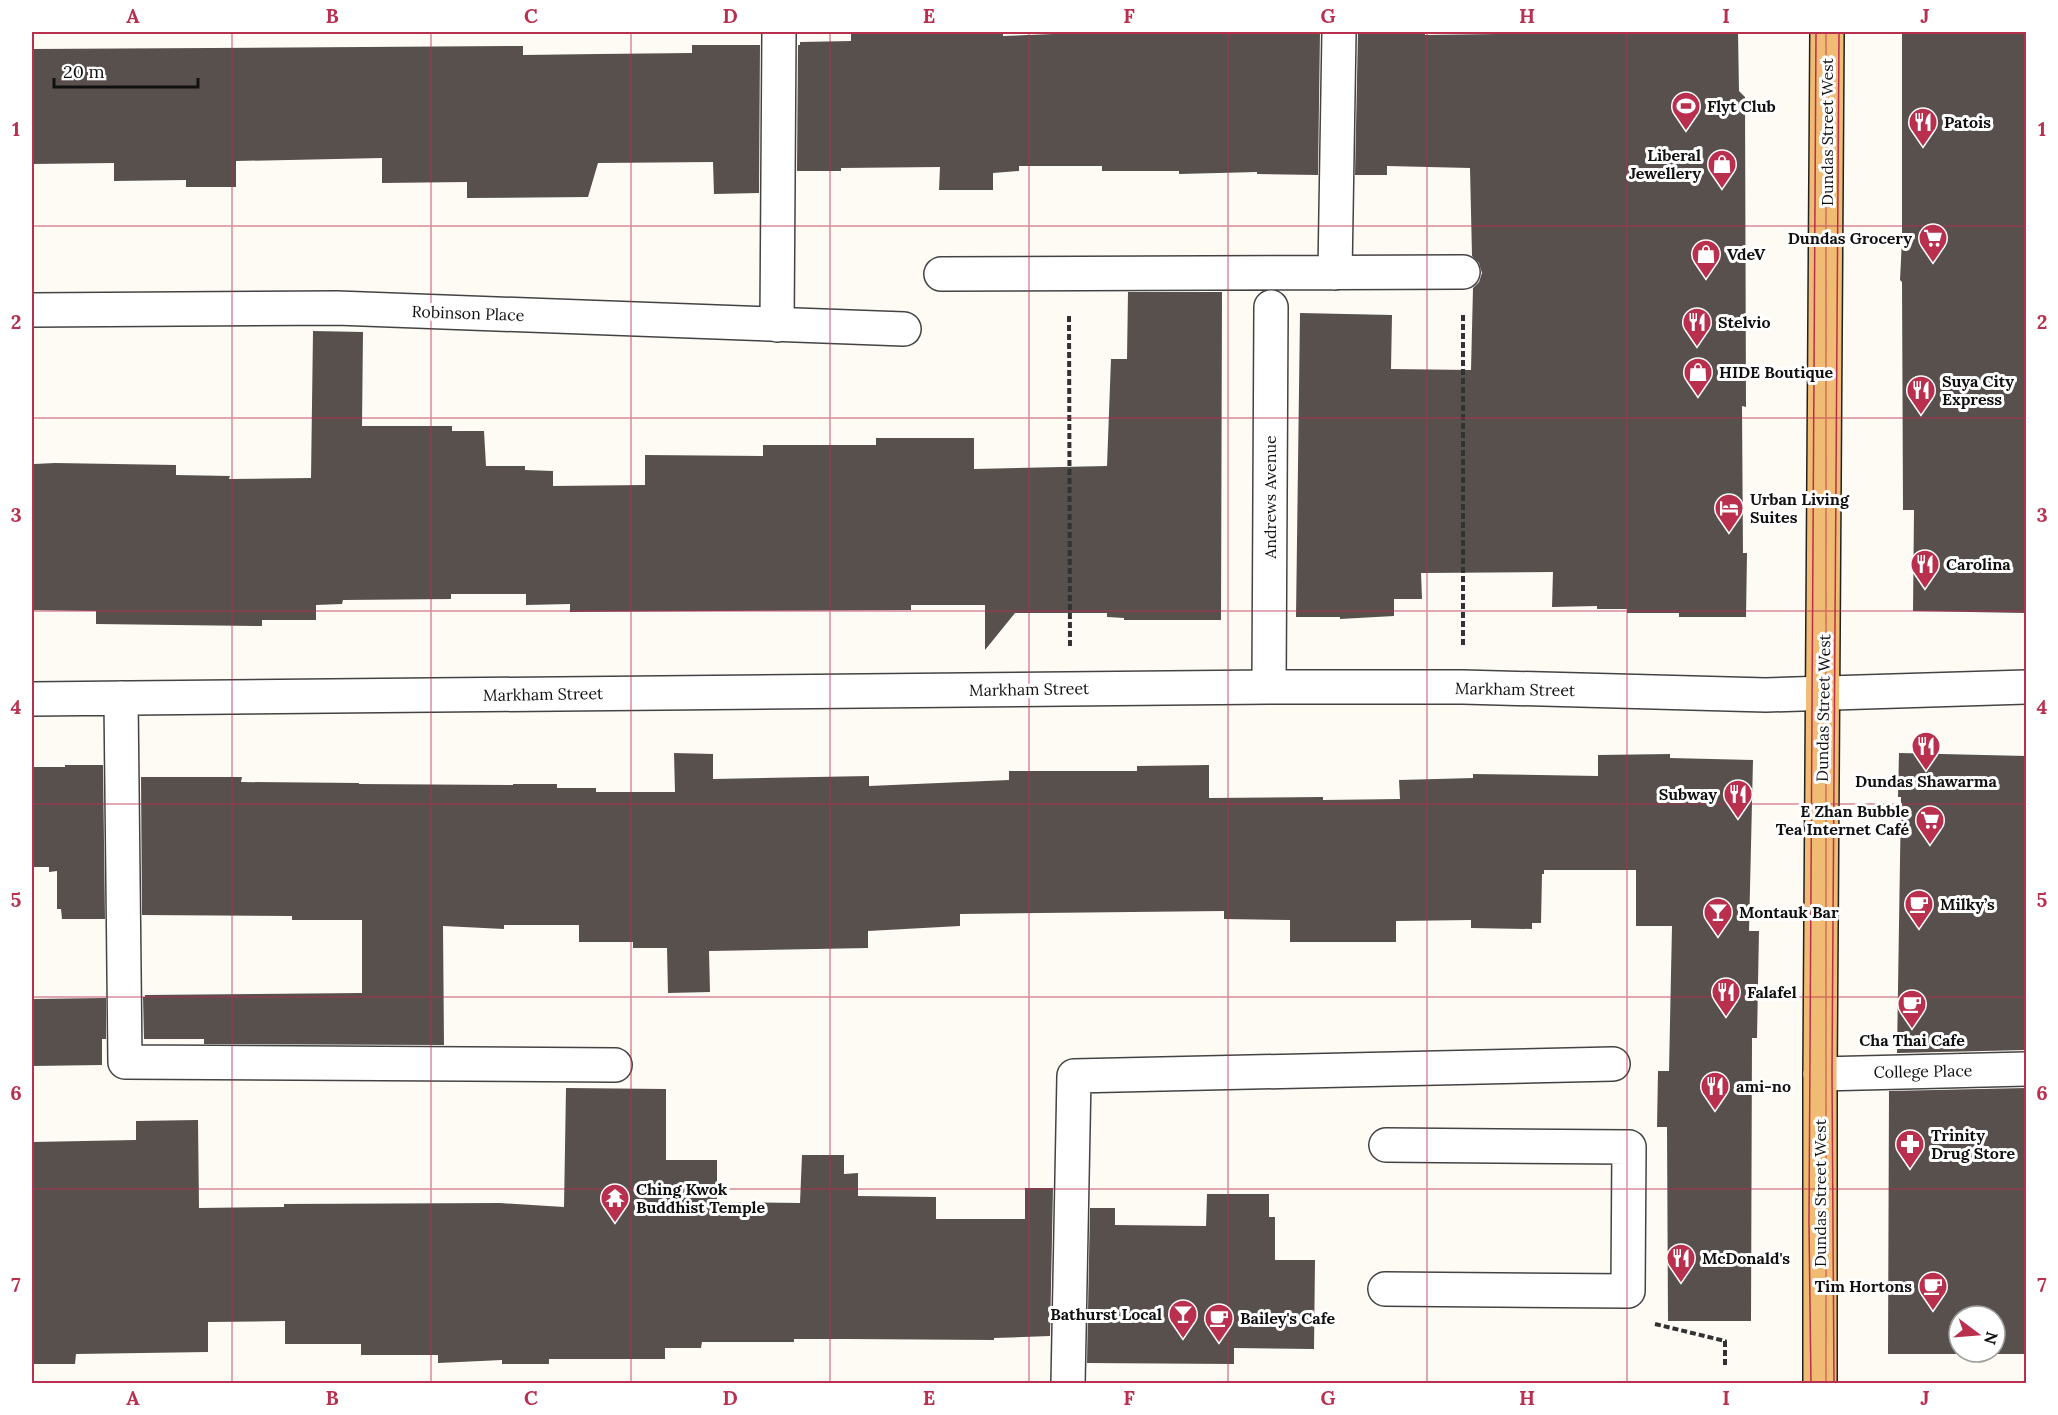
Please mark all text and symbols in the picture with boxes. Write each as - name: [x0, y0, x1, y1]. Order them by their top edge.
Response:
- text: A: [126, 3, 140, 28]
- text: B: [325, 3, 339, 28]
- text: C: [524, 3, 538, 28]
- text: D: [722, 3, 738, 28]
- text: E: [923, 3, 935, 28]
- text: F: [1123, 3, 1135, 28]
- text: G: [1320, 3, 1336, 28]
- text: H: [1519, 3, 1535, 28]
- text: I: [1722, 3, 1730, 28]
- text: J: [1920, 3, 1930, 28]
- scale bar: [54, 51, 198, 89]
- street label: Dundas Street West: [1817, 57, 1837, 206]
- text: 20 m: [63, 60, 105, 83]
- sports icon: Flyt Club: [1670, 90, 1702, 132]
- place label: Flyt Club: [1707, 96, 1776, 116]
- restaurant icon: Patois: [1907, 106, 1939, 148]
- place label: Patois: [1944, 112, 1991, 132]
- text: 1: [12, 116, 20, 141]
- text: 1: [2038, 116, 2046, 141]
- place label: Liberal Jewellery: [1629, 145, 1701, 183]
- shop icon: Liberal Jewellery: [1706, 148, 1738, 190]
- supermarket icon: Dundas Grocery: [1917, 222, 1949, 264]
- place label: Dundas Grocery: [1788, 228, 1912, 248]
- shop icon: VdeV: [1690, 238, 1722, 280]
- place label: VdeV: [1727, 244, 1766, 264]
- street label: Robinson Place: [411, 301, 525, 325]
- restaurant icon: Stelvio: [1681, 306, 1713, 348]
- text: 2: [11, 309, 21, 334]
- text: 2: [2037, 309, 2047, 334]
- place label: Stelvio: [1718, 312, 1770, 332]
- shop icon: HIDE Boutique: [1682, 356, 1714, 398]
- place label: HIDE Boutique: [1719, 362, 1834, 382]
- place label: Suya City Express: [1942, 371, 2014, 409]
- restaurant icon: Suya City Express: [1905, 374, 1937, 416]
- street label: Andrews Avenue: [1260, 435, 1280, 560]
- place label: Urban Living Suites: [1750, 489, 1850, 527]
- hotel icon: Urban Living Suites: [1713, 492, 1745, 534]
- text: 3: [10, 502, 22, 527]
- text: 3: [2036, 502, 2048, 527]
- restaurant icon: Carolina: [1909, 548, 1941, 590]
- place label: Carolina: [1946, 554, 2011, 574]
- street label: Dundas Street West: [1812, 633, 1834, 782]
- street label: Markham Street: [969, 678, 1090, 700]
- street label: Markham Street: [1455, 678, 1576, 700]
- street label: Markham Street: [483, 683, 604, 705]
- text: 4: [11, 694, 22, 719]
- text: 4: [2037, 694, 2048, 719]
- restaurant icon: Dundas Shawarma: [1910, 730, 1942, 772]
- place label: Dundas Shawarma: [1855, 771, 1998, 791]
- restaurant icon: Subway: [1722, 778, 1754, 820]
- place label: Subway: [1659, 784, 1717, 804]
- place label: E Zhan Bubble Tea Internet Café: [1776, 801, 1909, 839]
- supermarket icon: E Zhan Bubble Tea Internet Café: [1914, 804, 1946, 846]
- text: 5: [11, 887, 22, 912]
- text: 5: [2037, 887, 2048, 912]
- cafe icon: Milky’s: [1903, 888, 1935, 930]
- place label: Milky’s: [1940, 894, 1995, 914]
- bar icon: Montauk Bar: [1702, 896, 1734, 938]
- place label: Montauk Bar: [1739, 902, 1839, 922]
- restaurant icon: Falafel: [1710, 976, 1742, 1018]
- place label: Falafel: [1747, 982, 1797, 1002]
- cafe icon: Cha Thai Cafe: [1896, 988, 1928, 1030]
- place label: Cha Thai Cafe: [1859, 1030, 1965, 1050]
- street label: College Place: [1873, 1060, 1973, 1082]
- restaurant icon: ami-no: [1699, 1070, 1731, 1112]
- place label: ami-no: [1736, 1076, 1791, 1096]
- text: 6: [10, 1080, 22, 1105]
- text: 6: [2036, 1080, 2048, 1105]
- street label: Dundas Street West: [1810, 1118, 1830, 1267]
- place label: Trinity Drug Store: [1931, 1125, 2015, 1163]
- pharmacy icon: Trinity Drug Store: [1894, 1128, 1926, 1170]
- place label: Ching Kwok Buddhist Temple: [636, 1179, 766, 1217]
- temple icon: Ching Kwok Buddhist Temple: [599, 1182, 631, 1224]
- restaurant icon: McDonald's: [1665, 1242, 1697, 1284]
- place label: McDonald's: [1702, 1248, 1790, 1268]
- cafe icon: Tim Hortons: [1917, 1270, 1949, 1312]
- text: 7: [11, 1272, 21, 1297]
- text: 7: [2037, 1272, 2047, 1297]
- place label: Tim Hortons: [1815, 1276, 1912, 1296]
- bar icon: Bathurst Local: [1167, 1298, 1199, 1340]
- cafe icon: Bailey's Cafe: [1203, 1302, 1235, 1344]
- place label: Bathurst Local: [1050, 1304, 1162, 1324]
- north arrow: [1947, 1304, 2007, 1364]
- place label: Bailey's Cafe: [1240, 1308, 1336, 1328]
- text: N: [1980, 1329, 2003, 1347]
- text: A: [126, 1385, 140, 1410]
- text: B: [325, 1385, 339, 1410]
- text: C: [524, 1385, 538, 1410]
- text: D: [722, 1385, 738, 1410]
- text: E: [923, 1385, 935, 1410]
- text: F: [1123, 1385, 1135, 1410]
- text: G: [1320, 1385, 1336, 1410]
- text: H: [1519, 1385, 1535, 1410]
- text: I: [1722, 1385, 1730, 1410]
- text: J: [1920, 1385, 1930, 1410]

